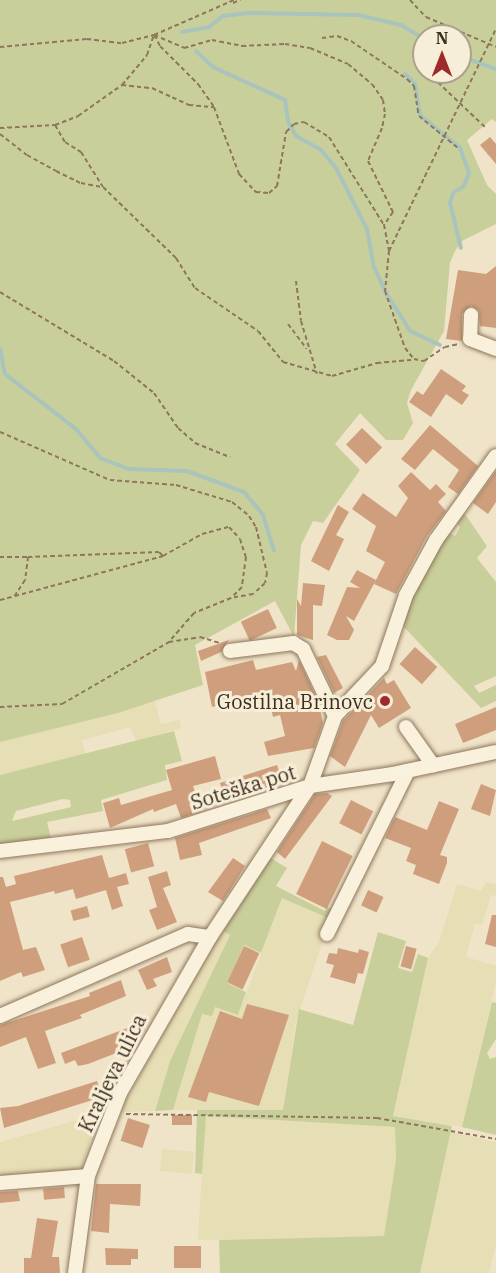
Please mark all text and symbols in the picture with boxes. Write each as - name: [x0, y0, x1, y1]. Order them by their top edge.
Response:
- north arrow: [412, 24, 472, 84]
- text: N: [436, 28, 448, 48]
- place label: Gostilna Brinovc: [217, 689, 373, 713]
- marker: Gostilna Brinovc: [378, 694, 392, 708]
- street label: Soteška pot: [188, 760, 298, 814]
- street label: Kraljeva ulica: [73, 1010, 151, 1136]

